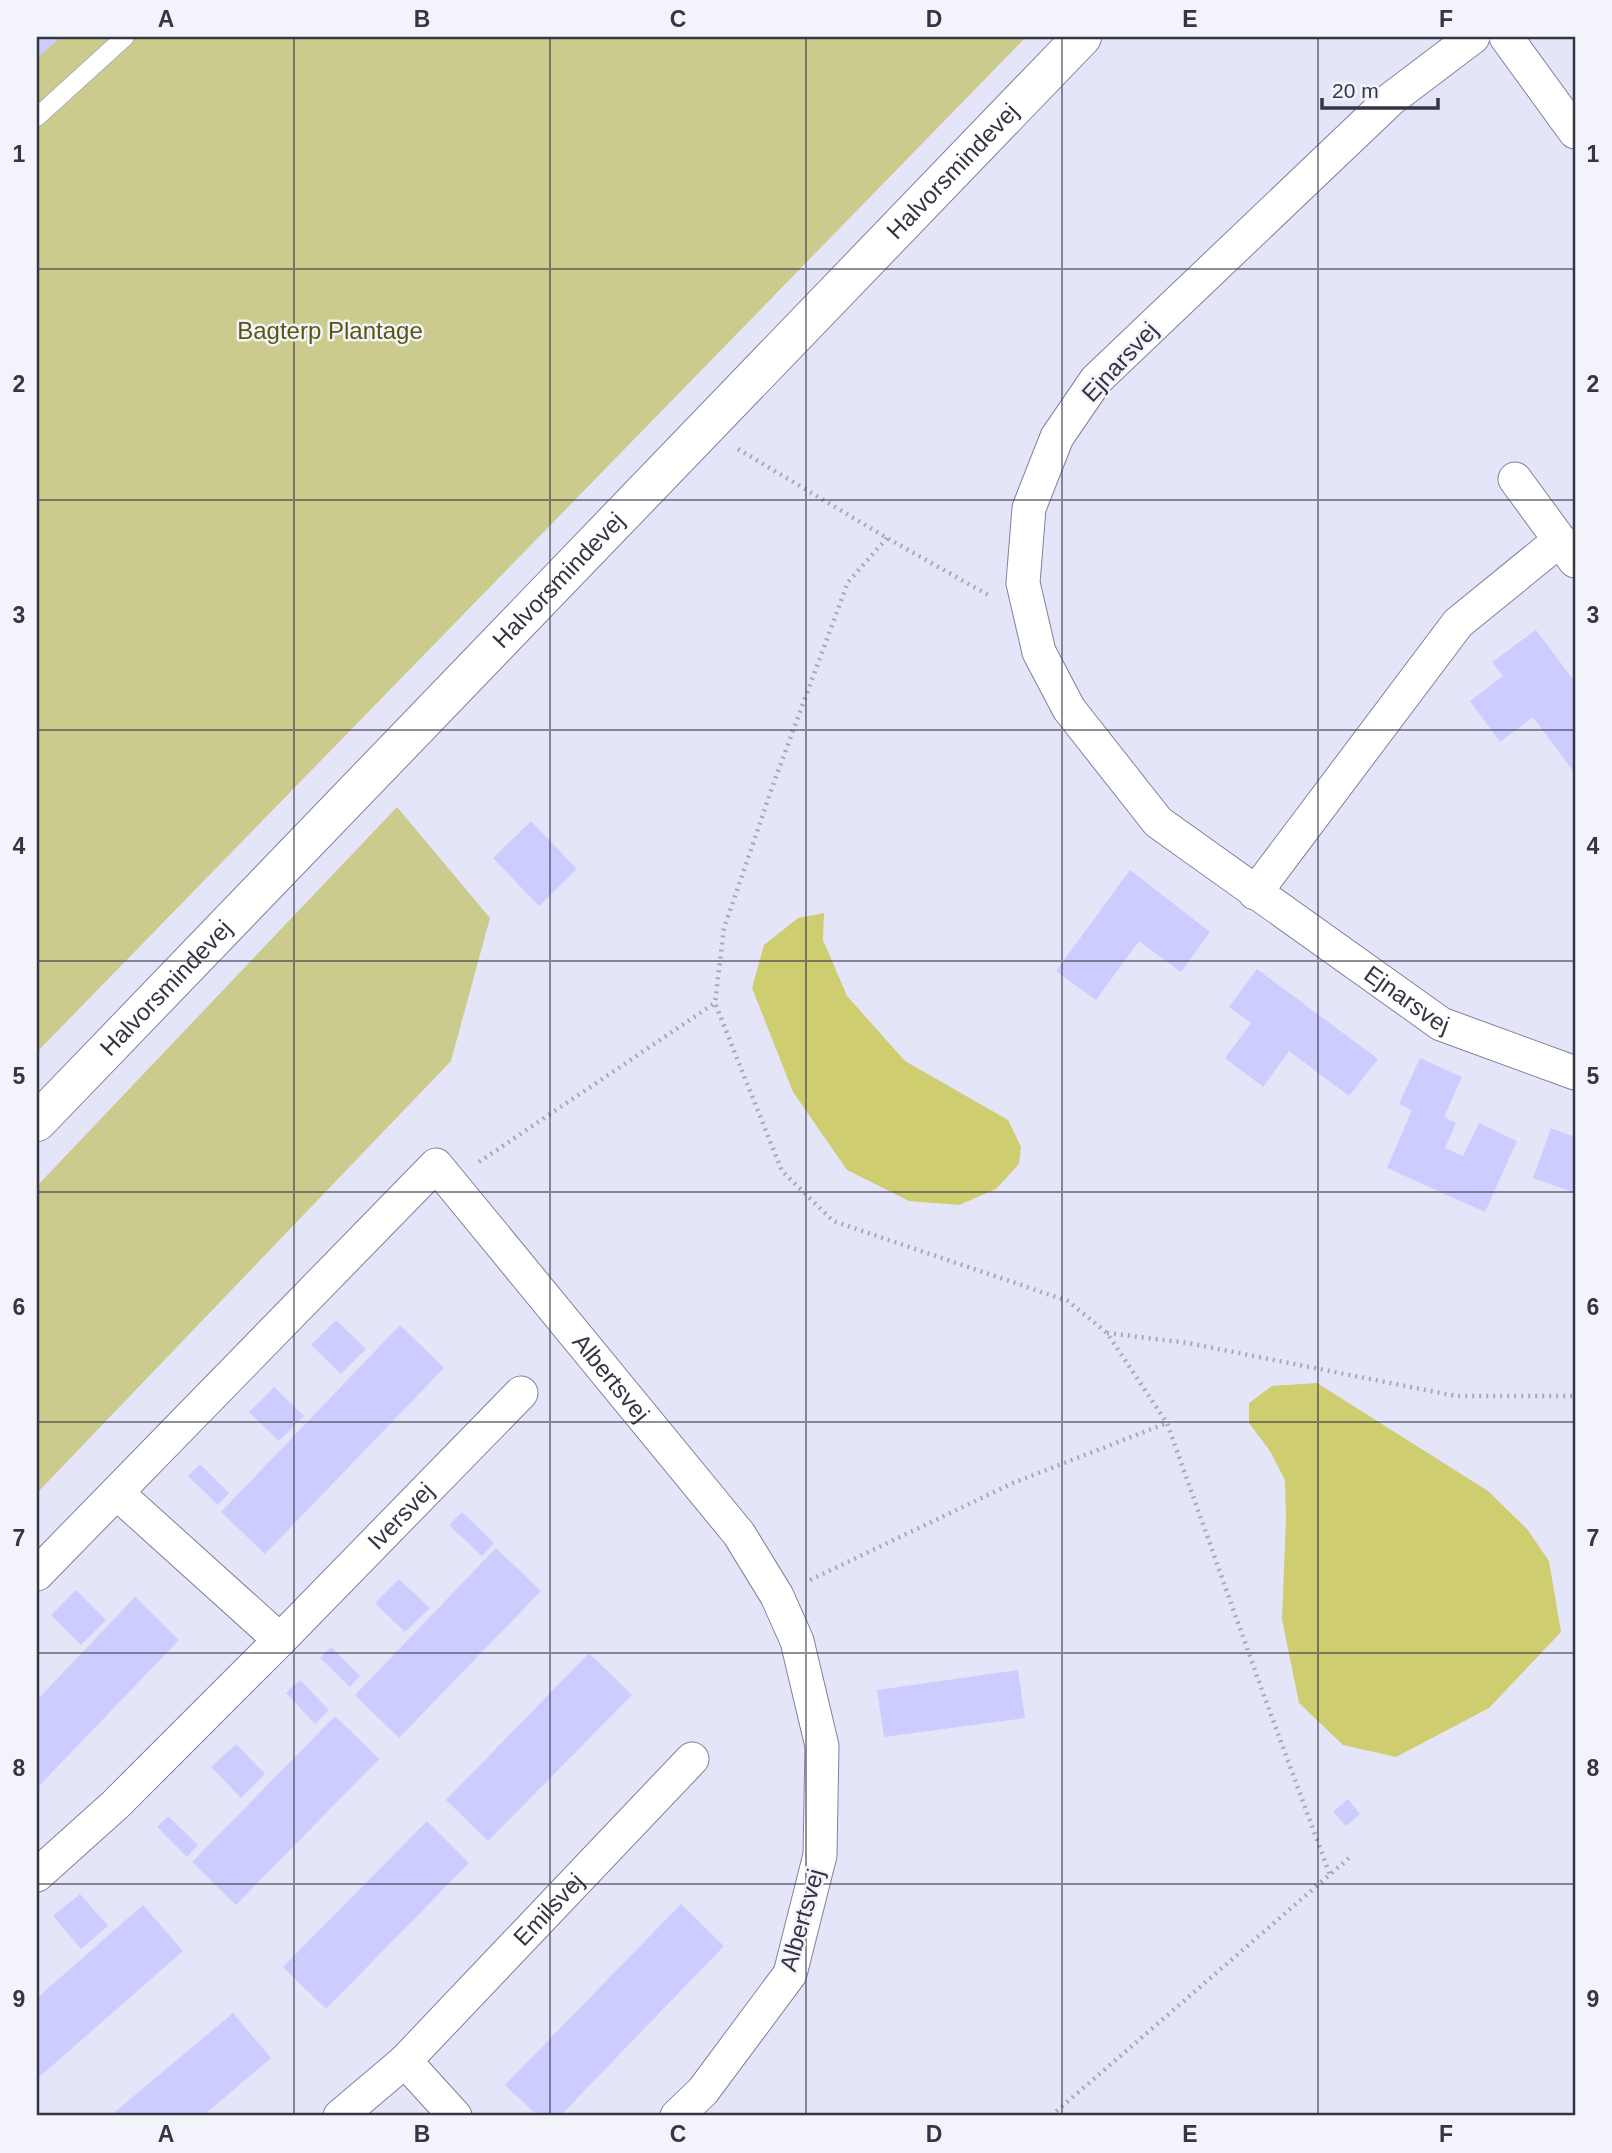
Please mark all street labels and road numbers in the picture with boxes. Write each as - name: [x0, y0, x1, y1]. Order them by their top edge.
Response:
- street label: Halvorsmindevej: [881, 98, 1024, 244]
- street label: Ejnarsvej: [1076, 316, 1163, 407]
- street label: Halvorsmindevej: [487, 507, 630, 653]
- street label: Halvorsmindevej: [94, 914, 237, 1061]
- street label: Ejnarsvej: [1359, 960, 1453, 1039]
- street label: Albertsvej: [567, 1328, 655, 1427]
- street label: Iversvej: [362, 1477, 439, 1555]
- street label: Albertsvej: [774, 1865, 829, 1974]
- street label: Emilsvej: [508, 1868, 589, 1951]

